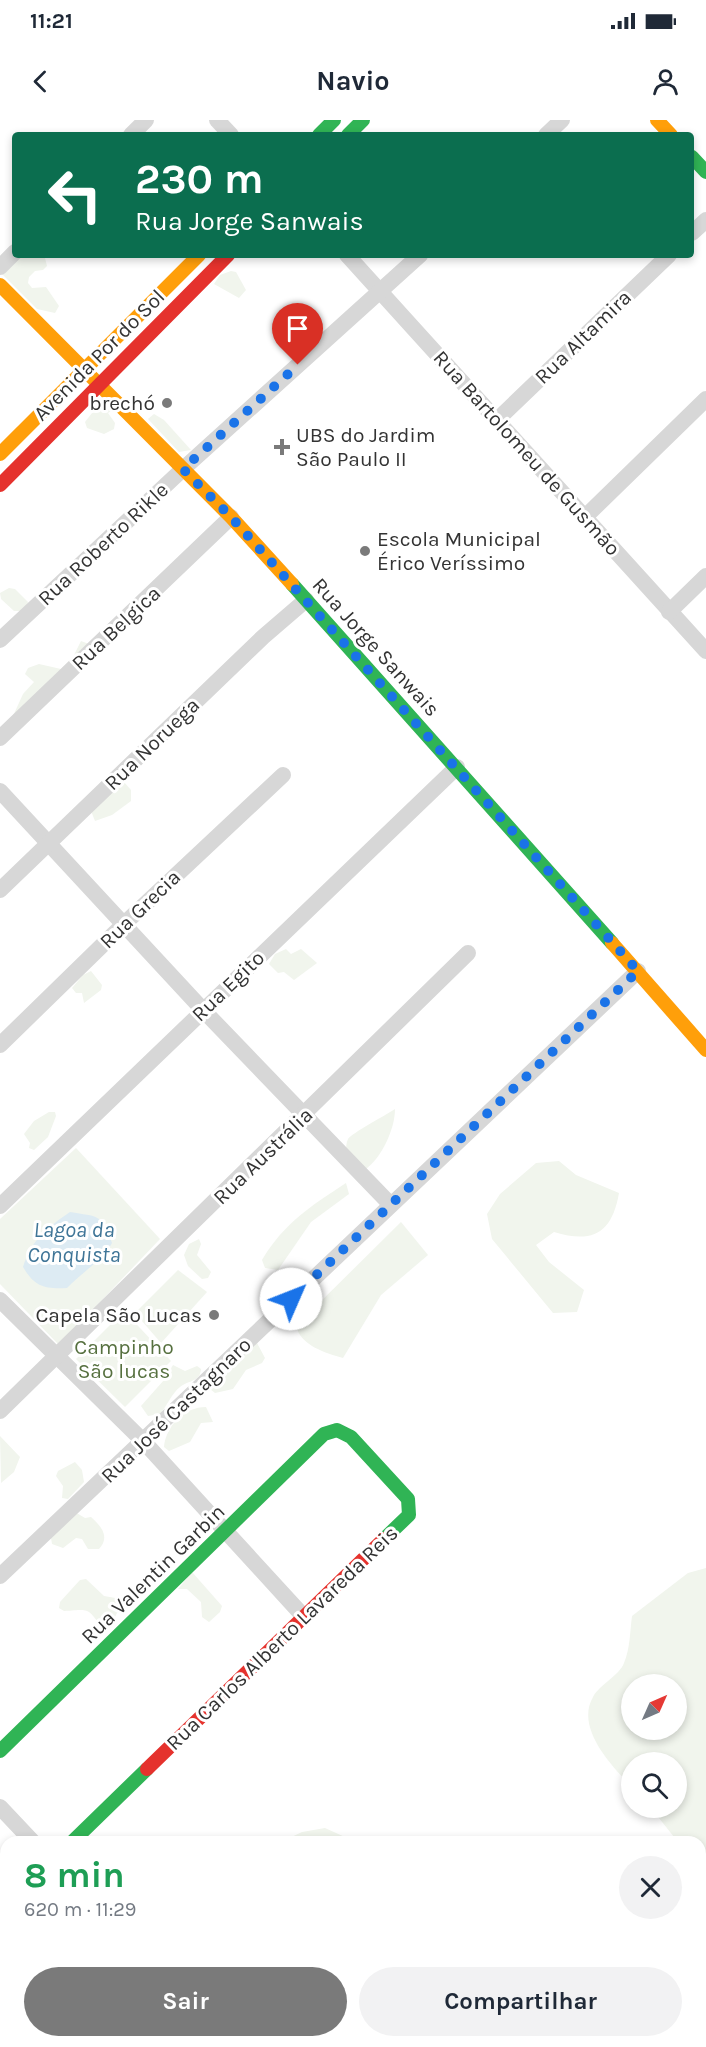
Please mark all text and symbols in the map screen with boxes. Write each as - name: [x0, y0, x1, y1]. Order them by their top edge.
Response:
- text: 11:21: [30, 8, 73, 34]
- icon: back: [24, 65, 57, 98]
- text: Navio: [316, 65, 390, 97]
- icon: person: [649, 65, 682, 98]
- text: 230 m: [135, 154, 264, 204]
- icon: left: [36, 156, 114, 234]
- text: Rua Jorge Sanwais: [135, 205, 364, 237]
- street label: Avenida Por do Sol: [28, 284, 170, 426]
- street label: Rua Altamira: [530, 285, 636, 389]
- pin: [272, 303, 323, 365]
- icon: arrive: [281, 312, 314, 345]
- street label: Rua Bartolomeu de Gusmão: [429, 346, 625, 560]
- place label: brechó: [89, 391, 155, 415]
- marker: brechó: [160, 396, 174, 410]
- place label: UBS do Jardim São Paulo II: [296, 423, 435, 471]
- marker: UBS do Jardim São Paulo II: [273, 438, 291, 456]
- street label: Rua Roberto Rikle: [33, 478, 173, 610]
- place label: Escola Municipal Érico Veríssimo: [377, 527, 541, 575]
- marker: Escola Municipal Érico Veríssimo: [358, 544, 372, 558]
- street label: Rua Jorge Sanwais: [308, 573, 444, 721]
- street label: Rua Belgica: [67, 581, 165, 675]
- street label: Rua Noruega: [100, 693, 204, 795]
- street label: Rua Grecia: [95, 865, 185, 953]
- street label: Rua Egito: [187, 946, 269, 1026]
- street label: Rua Austrália: [208, 1103, 318, 1209]
- water label: Lagoa da Conquista: [27, 1217, 121, 1268]
- position arrow: [259, 1267, 323, 1331]
- place label: Capela São Lucas: [35, 1303, 202, 1327]
- marker: Capela São Lucas: [207, 1308, 221, 1322]
- street label: Rua José Castagnaro: [96, 1332, 256, 1488]
- park label: Campinho São lucas: [74, 1335, 174, 1383]
- street label: Rua Valentin Garbin: [76, 1499, 230, 1649]
- street label: Rua Carlos Alberto Lavareda Reis: [161, 1521, 403, 1755]
- north arrow: [621, 1674, 687, 1740]
- map controls: [621, 1674, 687, 1818]
- button: search: [621, 1752, 687, 1818]
- text: 8 min: [24, 1854, 125, 1896]
- button: close: [619, 1856, 682, 1919]
- text: 620 m · 11:29: [24, 1898, 136, 1921]
- button: Sair: [24, 1967, 347, 2036]
- button: Compartilhar: [359, 1967, 682, 2036]

